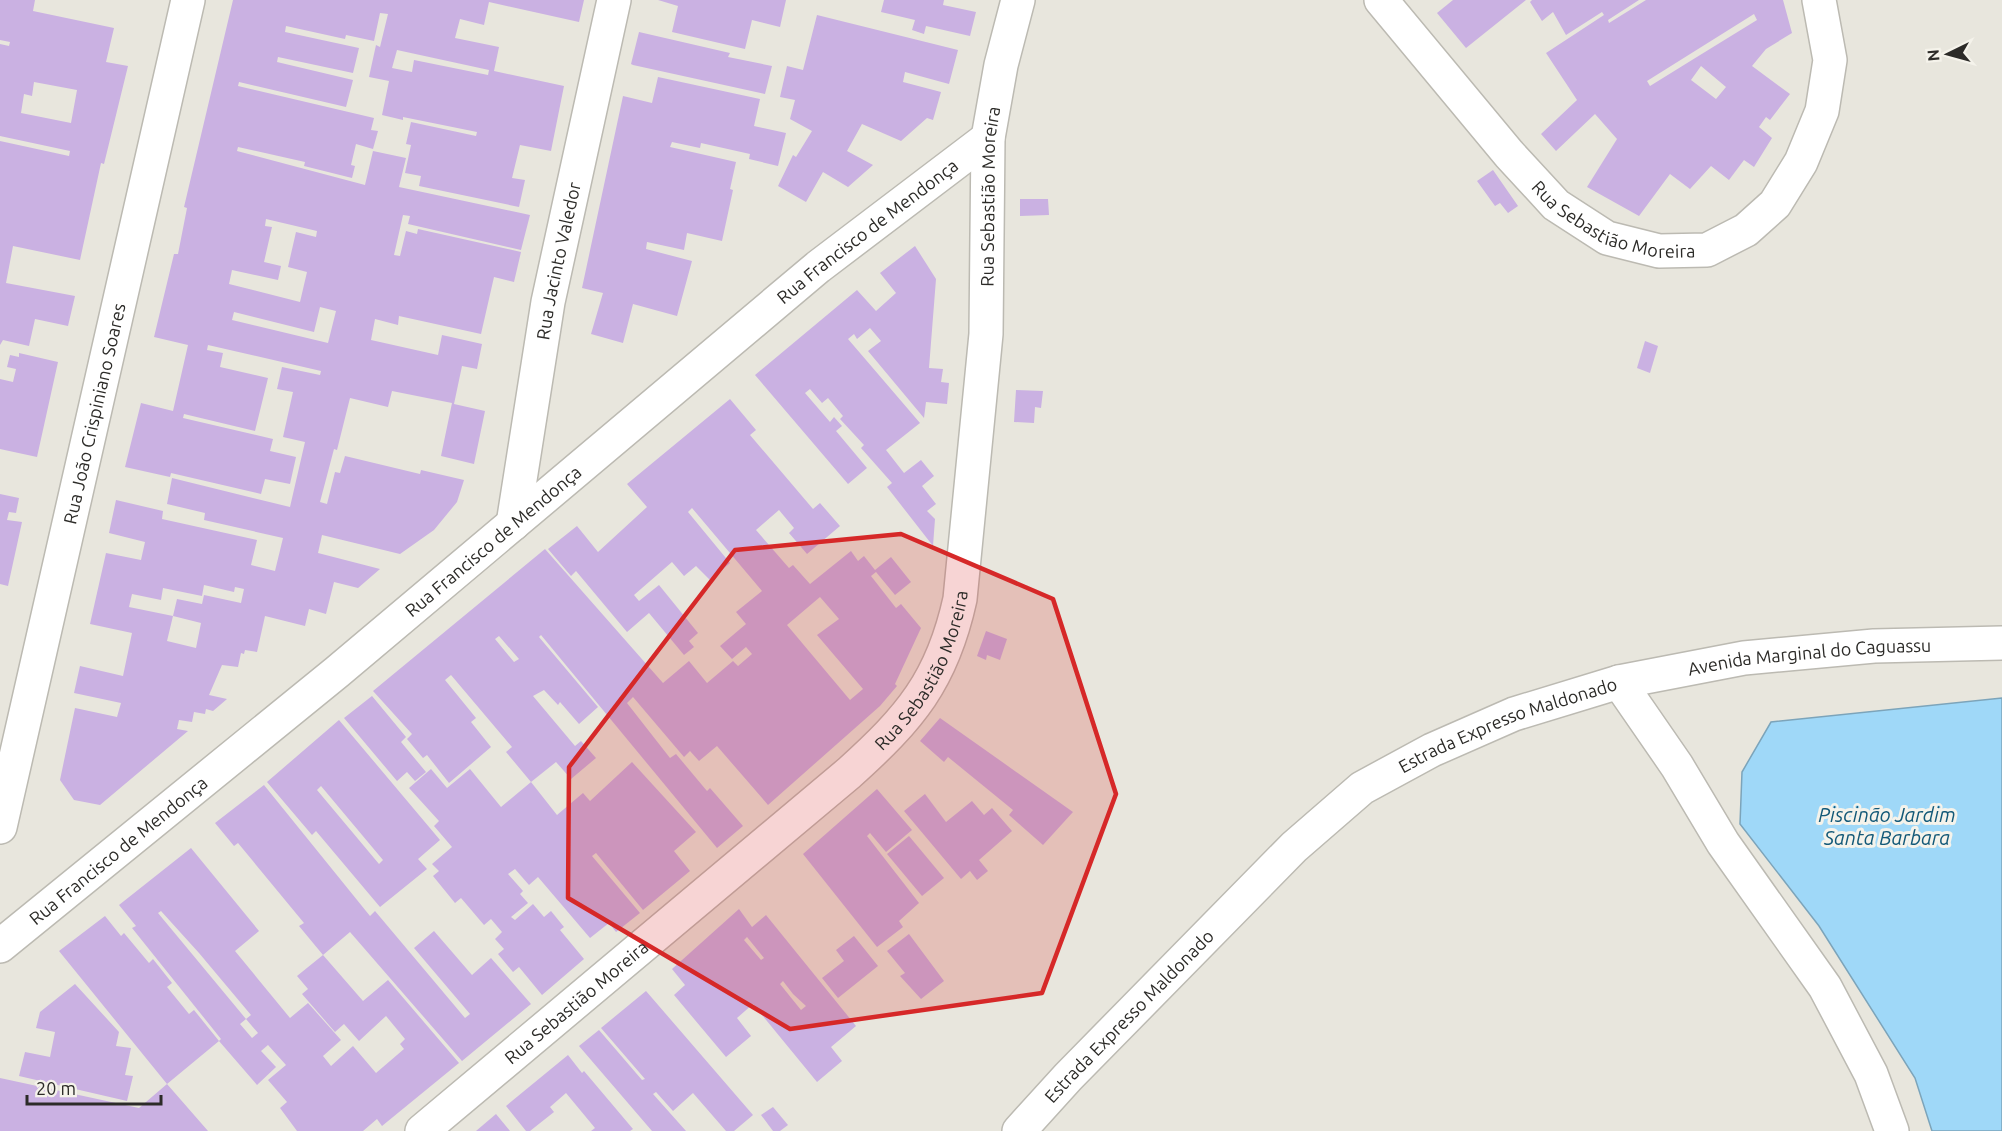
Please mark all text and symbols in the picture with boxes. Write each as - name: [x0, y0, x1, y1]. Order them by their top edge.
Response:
- north arrow: [1918, 24, 1978, 84]
- text: N: [1924, 49, 1943, 62]
- street label: Rua Sebastião Moreira: [976, 105, 1003, 287]
- street label: Rua Francisco de Mendonça: [773, 155, 962, 307]
- street label: Rua Sebastião Moreira: [1528, 176, 1696, 261]
- street label: Rua Jacinto Valedor: [532, 180, 584, 341]
- street label: Rua João Crispiniano Soares: [59, 301, 129, 526]
- street label: Rua Francisco de Mendonça: [401, 461, 585, 620]
- street label: Rua Sebastião Moreira: [870, 590, 971, 754]
- street label: Avenida Marginal do Caguassu: [1686, 635, 1931, 679]
- street label: Estrada Expresso Maldonado: [1395, 673, 1619, 776]
- street label: Rua Francisco de Mendonça: [25, 772, 211, 928]
- water label: Piscinão Jardim Santa Barbara: [1818, 803, 1956, 849]
- street label: Estrada Expresso Maldonado: [1040, 925, 1217, 1106]
- street label: Rua Sebastião Moreira: [500, 936, 652, 1068]
- scale bar: [27, 1068, 160, 1106]
- text: 20 m: [36, 1078, 76, 1098]

